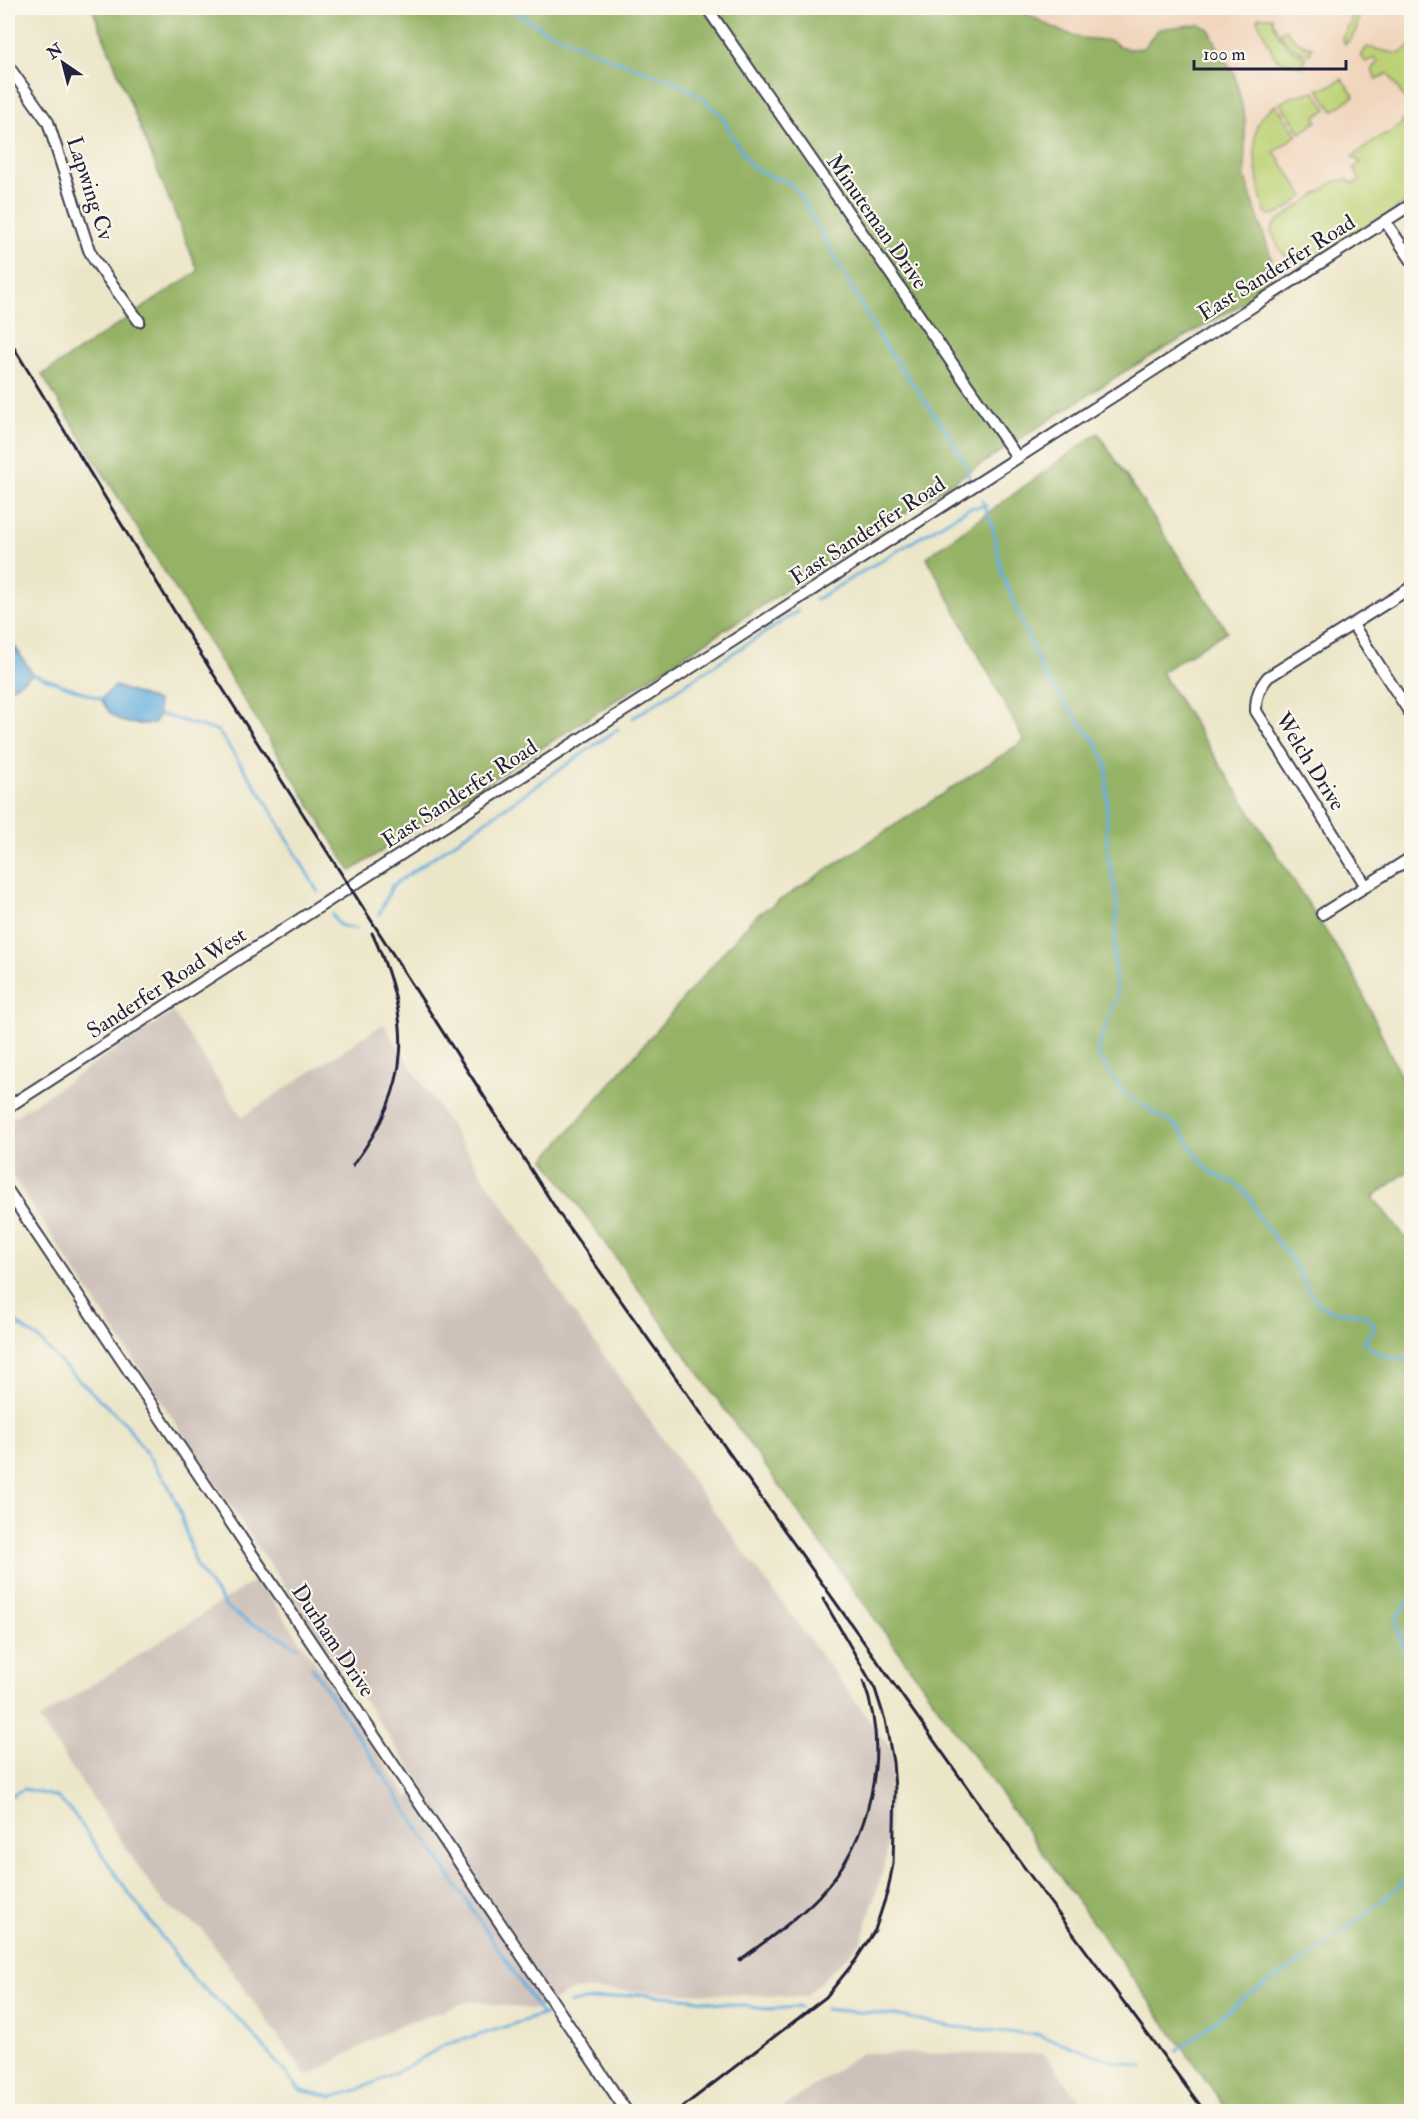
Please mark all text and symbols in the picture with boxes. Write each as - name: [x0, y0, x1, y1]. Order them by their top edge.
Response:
- north arrow: [33, 33, 93, 93]
- scale bar: [1194, 33, 1346, 71]
- text: N: [43, 39, 67, 64]
- text: 100 m: [1203, 43, 1246, 66]
- street label: Lapwing Cv: [59, 133, 120, 244]
- street label: Minuteman Drive: [820, 149, 934, 294]
- street label: East Sanderfer Road: [1193, 208, 1360, 327]
- street label: East Sanderfer Road: [784, 470, 951, 592]
- street label: Welch Drive: [1268, 706, 1351, 816]
- street label: East Sanderfer Road: [376, 733, 543, 855]
- street label: Sanderfer Road West: [81, 921, 252, 1045]
- street label: Durham Drive: [285, 1579, 381, 1702]

